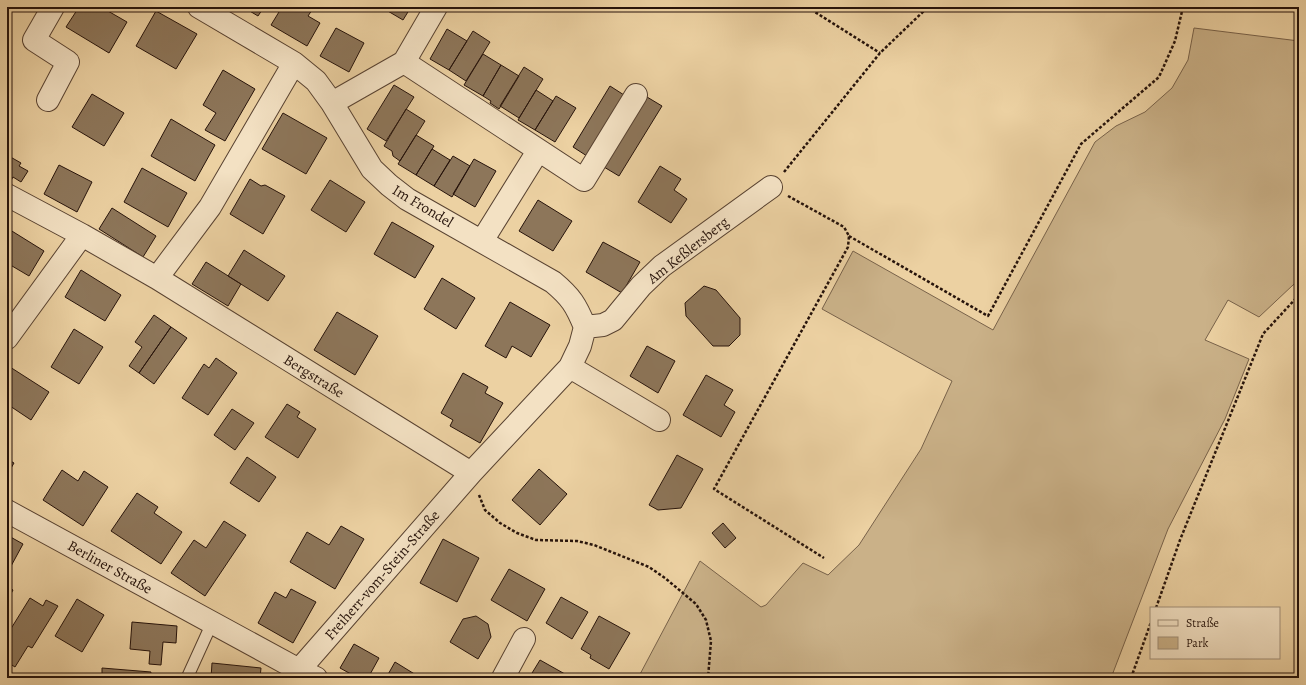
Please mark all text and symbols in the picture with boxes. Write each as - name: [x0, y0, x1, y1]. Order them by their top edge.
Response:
- street label: Im Frondel: [389, 180, 458, 232]
- street label: Am Keßlersberg: [642, 212, 733, 289]
- street label: Bergstraße: [280, 350, 348, 403]
- street label: Freiherr-vom-Stein-Straße: [320, 506, 444, 644]
- street label: Berliner Straße: [64, 535, 156, 599]
- legend: [1150, 607, 1280, 659]
- text: Straße: [1186, 615, 1219, 631]
- text: Park: [1186, 635, 1209, 651]

